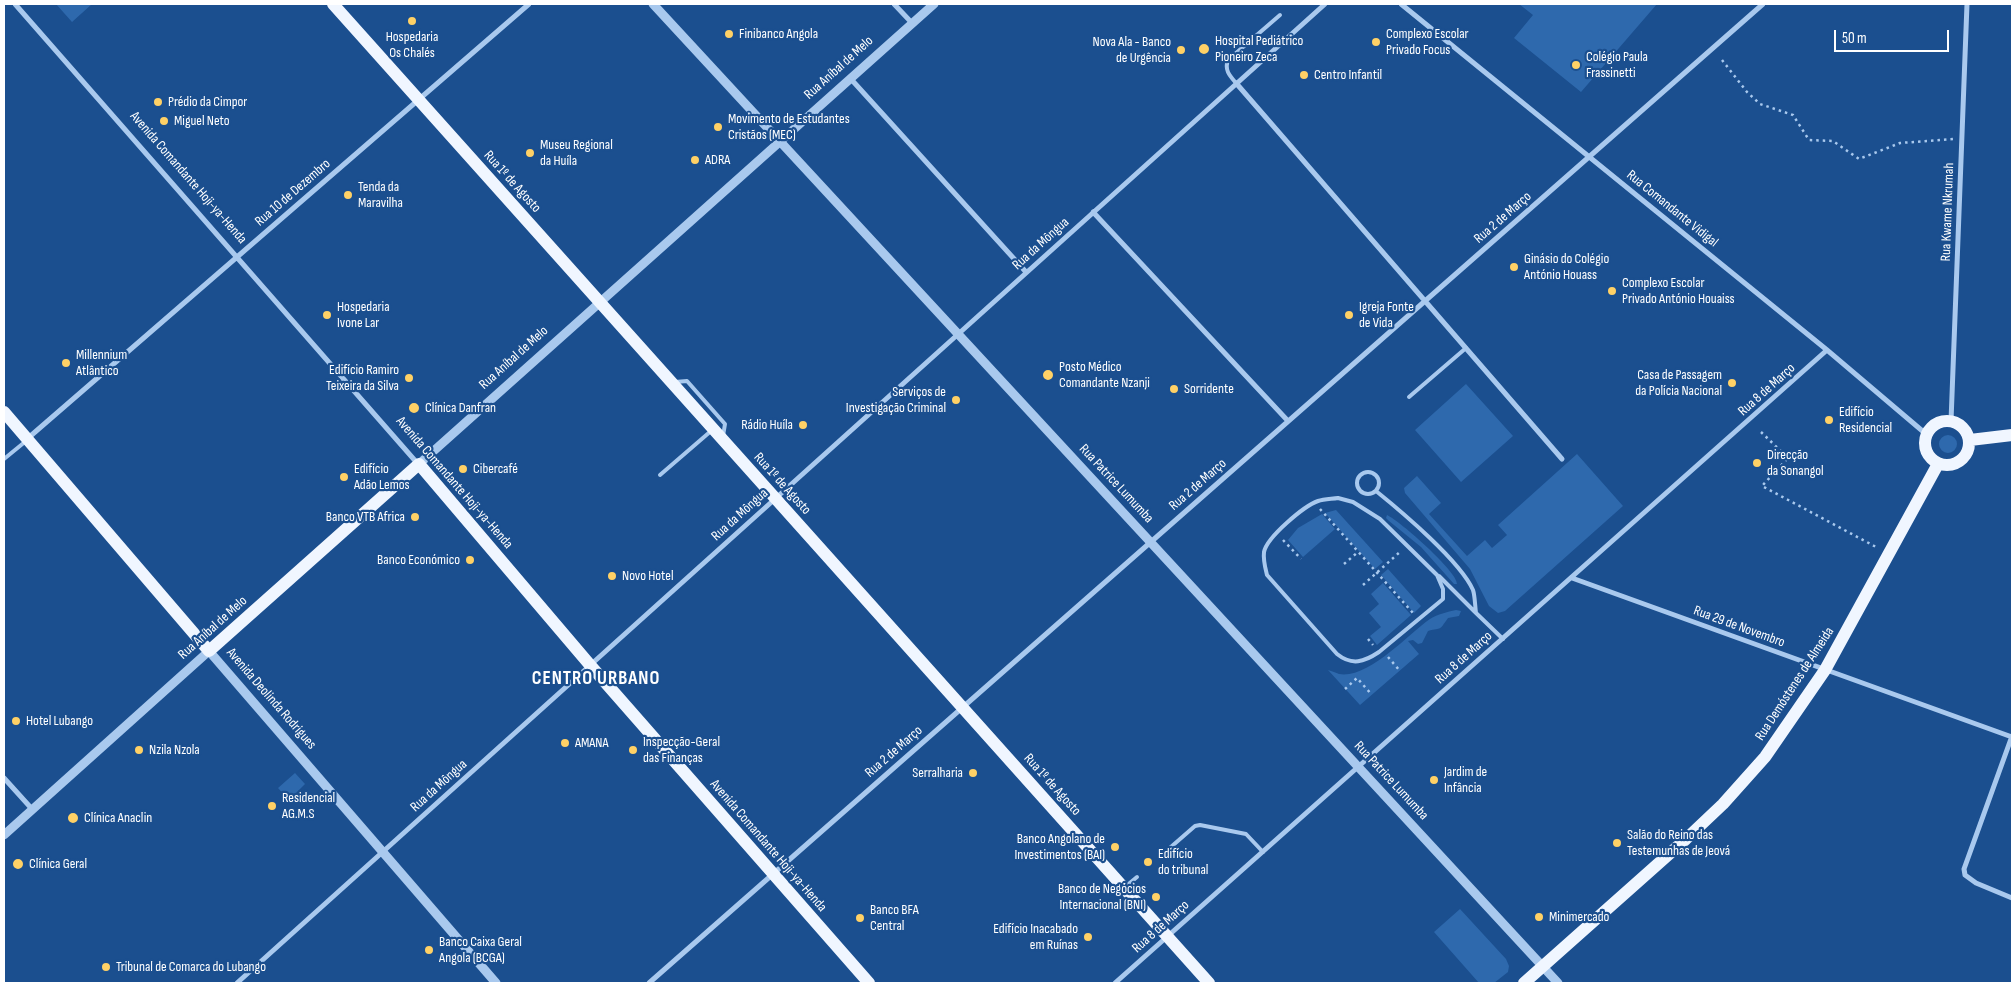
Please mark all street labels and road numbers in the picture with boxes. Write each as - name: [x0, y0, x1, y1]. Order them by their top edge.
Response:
- street label: Rua Aníbal de Melo: [801, 33, 877, 103]
- street label: Avenida Comandante Hoji-ya-Henda: [126, 108, 250, 248]
- street label: Rua 1º de Agosto: [480, 148, 544, 216]
- street label: Rua 10 de Dezembro: [252, 156, 334, 230]
- street label: Rua Kwame Nkrumah: [1938, 162, 1958, 262]
- street label: Rua Comandante Vidigal: [1623, 167, 1721, 251]
- street label: Rua 2 de Março: [1471, 189, 1535, 247]
- street label: Rua da Môngua: [1009, 214, 1073, 274]
- street label: Rua Aníbal de Melo: [476, 323, 552, 393]
- street label: Rua 8 de Março: [1735, 360, 1799, 420]
- street label: Avenida Comandante Hoji-ya-Henda: [392, 413, 516, 553]
- street label: Rua Patrice Lumumba: [1075, 441, 1157, 527]
- street label: Rua 1º de Agosto: [750, 450, 814, 518]
- street label: Rua 2 de Março: [1166, 456, 1230, 514]
- street label: Rua da Môngua: [708, 485, 772, 545]
- street label: Rua Aníbal de Melo: [175, 593, 251, 663]
- street label: Rua 29 de Novembro: [1691, 603, 1787, 651]
- street label: Rua Demóstenes de Almeida: [1752, 624, 1838, 744]
- street label: Rua 8 de Março: [1432, 628, 1496, 688]
- street label: Avenida Deolinda Rodrigues: [222, 645, 320, 753]
- street label: Rua 2 de Março: [862, 723, 926, 781]
- street label: Rua Patrice Lumumba: [1350, 738, 1432, 824]
- street label: Rua 1º de Agosto: [1020, 751, 1084, 819]
- street label: Rua da Môngua: [407, 756, 471, 816]
- street label: Avenida Comandante Hoji-ya-Henda: [706, 776, 830, 916]
- street label: Rua 8 de Março: [1129, 897, 1193, 957]

